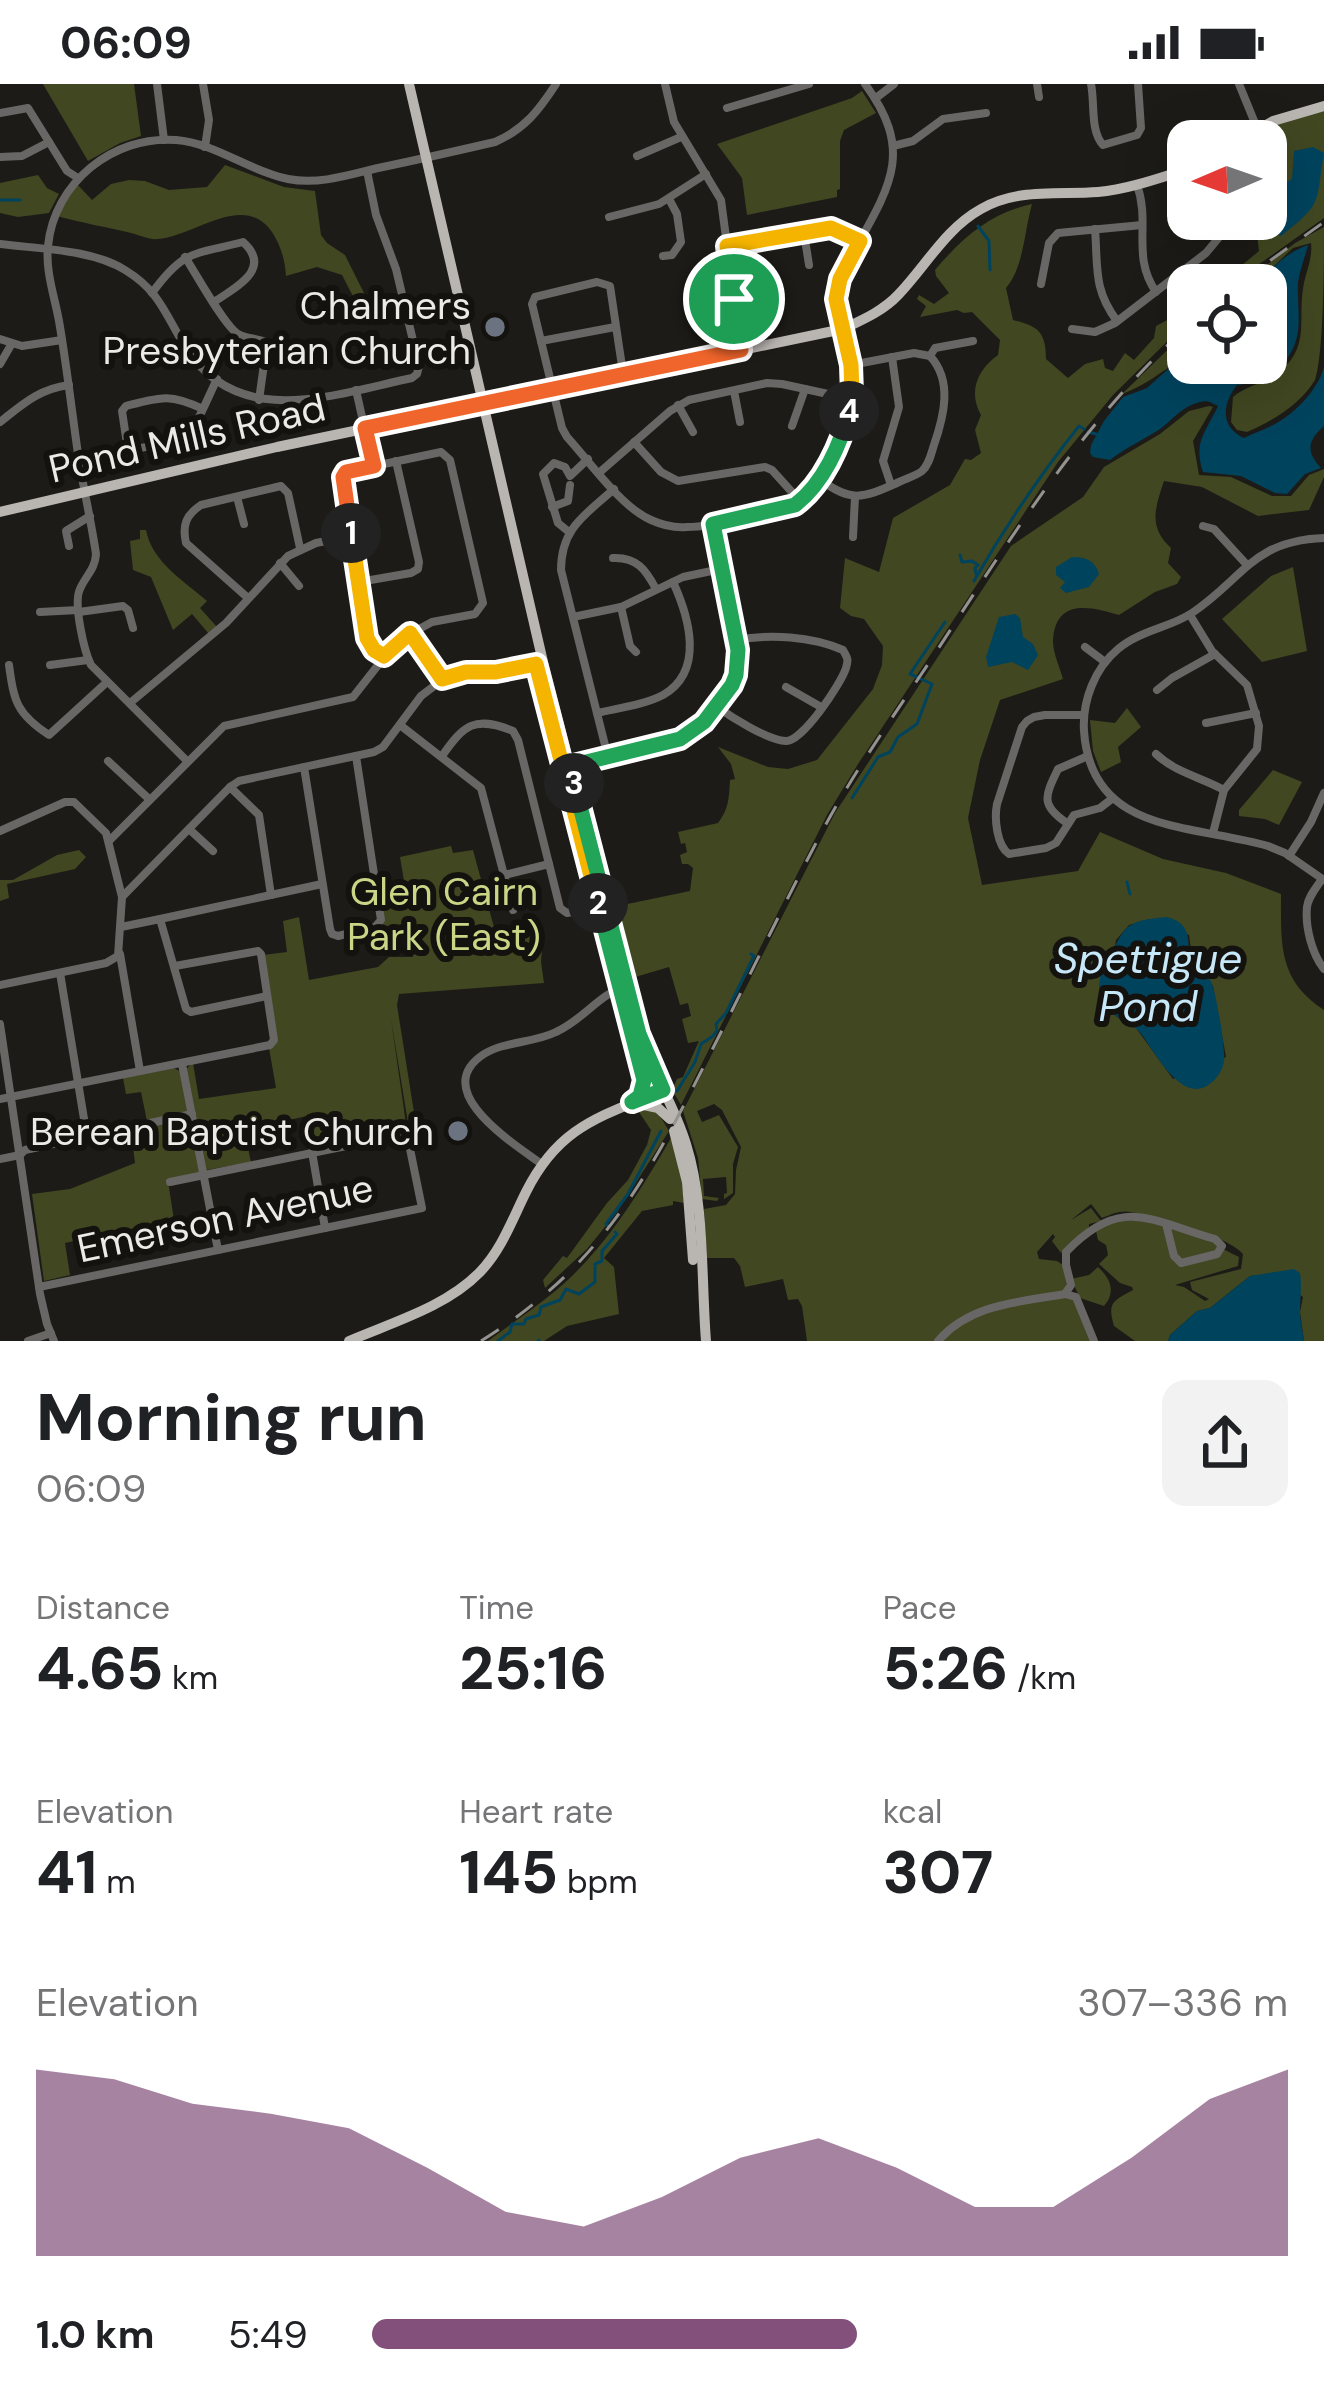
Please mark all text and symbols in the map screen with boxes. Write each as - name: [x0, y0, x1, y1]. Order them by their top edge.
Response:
- text: 06:09: [60, 13, 192, 72]
- north arrow: [1167, 120, 1287, 240]
- map controls: [1167, 120, 1287, 384]
- pin: [683, 248, 785, 350]
- button: locate: [1167, 264, 1287, 384]
- icon: arrive: [701, 266, 767, 332]
- place label: Chalmers Presbyterian Church: [103, 280, 471, 376]
- marker: Chalmers Presbyterian Church: [482, 314, 508, 340]
- street label: Pond Mills Road: [44, 381, 330, 495]
- pin: 4: [819, 381, 879, 441]
- text: 4: [838, 389, 860, 432]
- pin: 1: [321, 503, 381, 563]
- text: 1: [345, 511, 357, 554]
- pin: 3: [544, 753, 604, 813]
- text: 3: [564, 761, 584, 804]
- park label: Glen Cairn Park (East): [347, 866, 541, 962]
- pin: 2: [568, 873, 628, 933]
- text: 2: [588, 881, 608, 924]
- water label: Spettigue Pond: [1054, 931, 1242, 1034]
- place label: Berean Baptist Church: [30, 1106, 434, 1157]
- marker: Berean Baptist Church: [445, 1118, 471, 1144]
- street label: Emerson Avenue: [72, 1162, 378, 1274]
- text: Morning run: [36, 1375, 427, 1460]
- button: share: [1162, 1380, 1288, 1506]
- text: 06:09: [36, 1463, 146, 1514]
- text: Distance: [36, 1586, 170, 1629]
- text: Time: [459, 1586, 534, 1629]
- text: Pace: [883, 1586, 957, 1629]
- text: 4.65: [36, 1629, 163, 1708]
- text: 25:16: [459, 1629, 607, 1708]
- text: 5:26: [883, 1629, 1008, 1708]
- text: km: [163, 1656, 218, 1699]
- text: /km: [1008, 1656, 1076, 1699]
- text: Elevation: [36, 1790, 174, 1833]
- text: Heart rate: [459, 1790, 613, 1833]
- text: kcal: [883, 1790, 942, 1833]
- text: 41: [36, 1833, 97, 1912]
- text: 145: [459, 1833, 558, 1912]
- text: 307: [883, 1833, 993, 1912]
- text: m: [97, 1860, 136, 1903]
- text: bpm: [558, 1860, 638, 1903]
- text: Elevation: [36, 1977, 199, 2028]
- text: 307–336 m: [1078, 1977, 1288, 2028]
- text: 1.0 km: [36, 2309, 154, 2360]
- text: 5:49: [228, 2309, 308, 2360]

